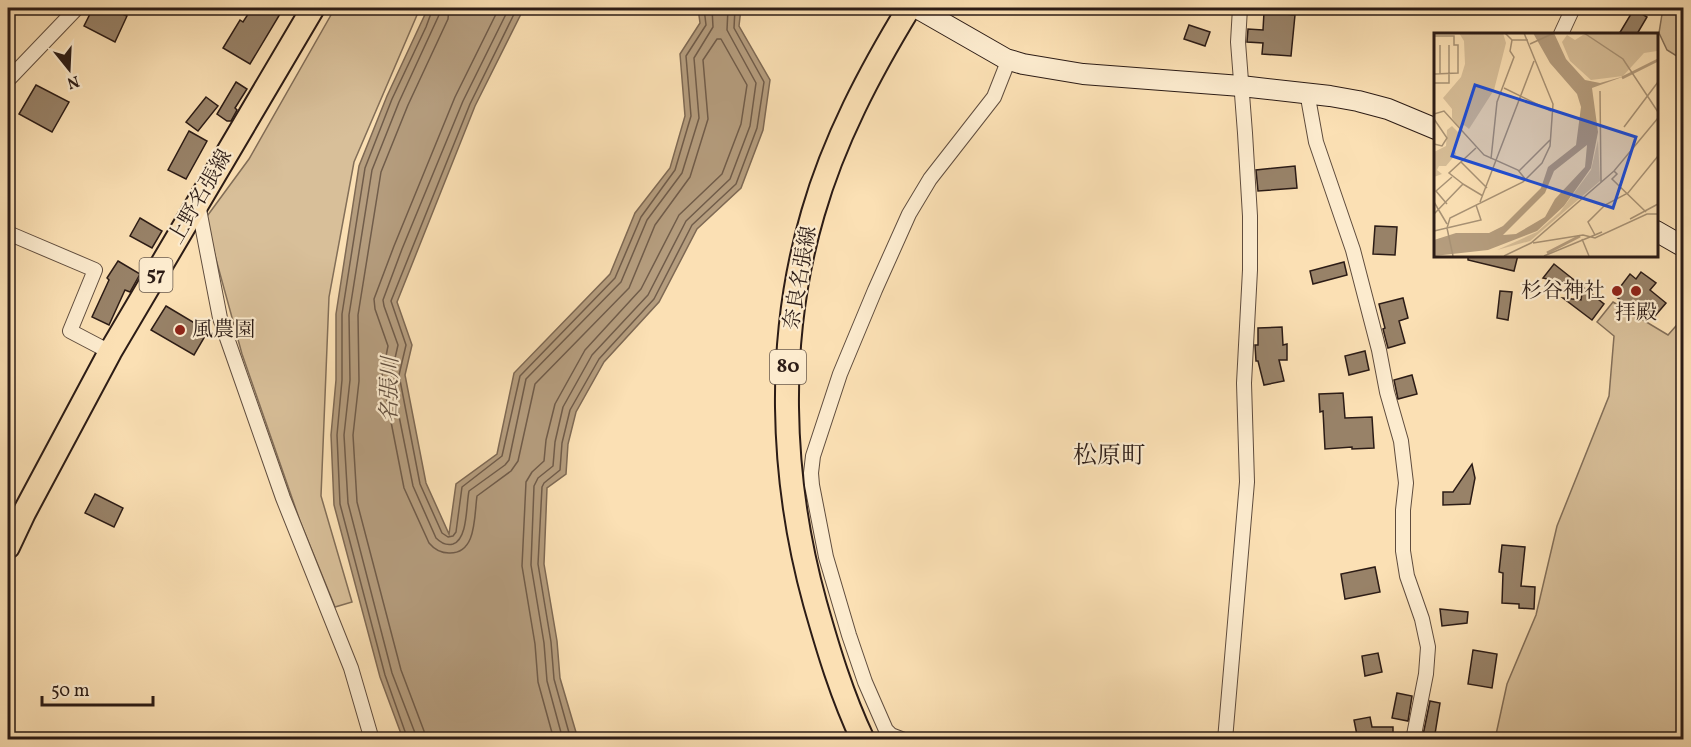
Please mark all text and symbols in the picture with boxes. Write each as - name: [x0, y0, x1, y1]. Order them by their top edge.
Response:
- inset map: [1434, 33, 1658, 256]
- north arrow: [39, 39, 99, 99]
- text: N: [64, 69, 82, 94]
- street label: 上野名張線: [162, 144, 240, 250]
- street label: 奈良名張線: [778, 224, 824, 332]
- road number: 57: [140, 258, 172, 292]
- place label: 杉谷神社: [1521, 277, 1605, 306]
- marker: 杉谷神社: [1610, 284, 1624, 298]
- marker: 拝殿: [1629, 284, 1643, 298]
- place label: 拝殿: [1615, 299, 1657, 328]
- place label: 風農園: [192, 316, 255, 345]
- marker: 風農園: [173, 323, 187, 337]
- road number: 80: [770, 350, 806, 384]
- water label: 名張川: [375, 355, 407, 423]
- district label: 松原町: [1073, 440, 1145, 474]
- scale bar: [42, 669, 153, 707]
- text: 50 m: [51, 679, 90, 704]

